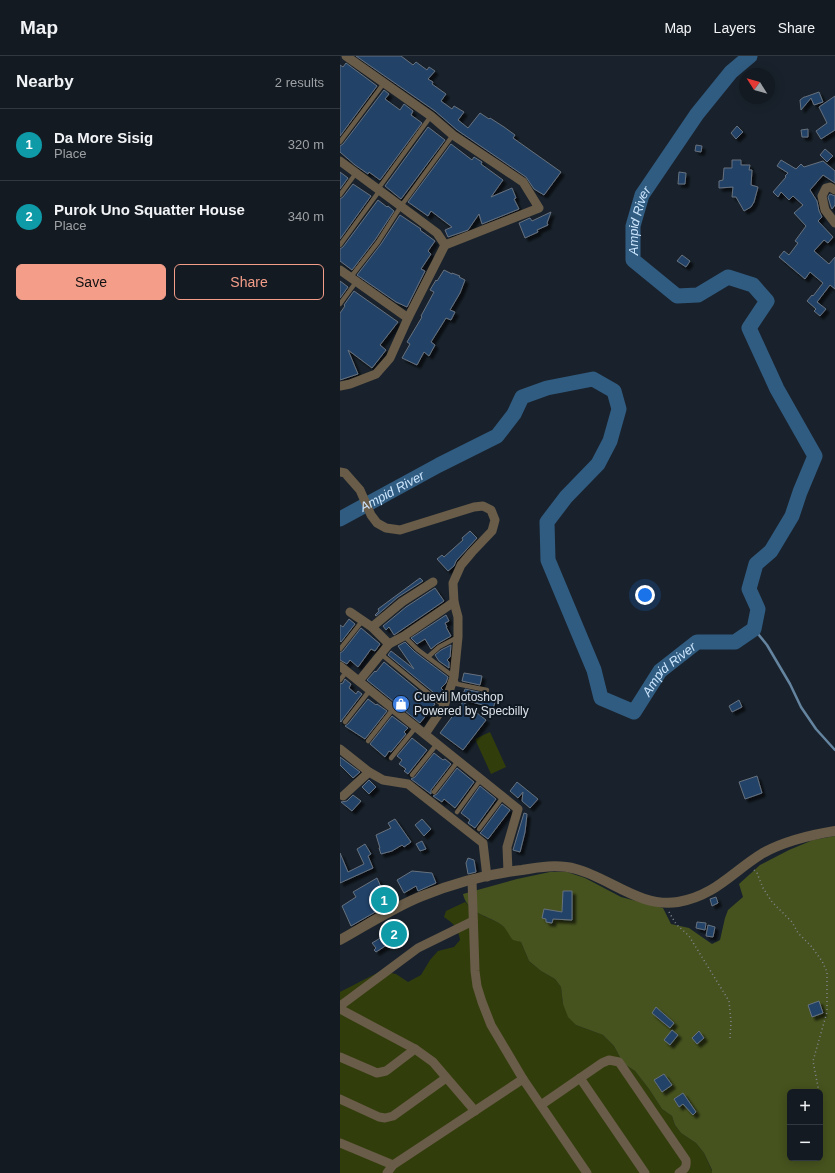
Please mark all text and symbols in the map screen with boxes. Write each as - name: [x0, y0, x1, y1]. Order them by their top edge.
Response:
- text: Map: [20, 17, 58, 38]
- text: Map: [664, 20, 692, 36]
- text: Layers: [714, 20, 756, 36]
- text: Share: [778, 20, 815, 36]
- north arrow: [739, 68, 775, 104]
- text: Nearby: [16, 72, 74, 91]
- text: 2 results: [275, 75, 324, 90]
- text: Da More Sisig: [54, 129, 153, 146]
- text: 1: [25, 137, 33, 152]
- text: 320 m: [288, 137, 324, 152]
- text: Place: [54, 146, 87, 161]
- water label: Ampid River: [626, 183, 654, 256]
- text: Purok Uno Squatter House: [54, 201, 245, 218]
- text: 2: [25, 209, 33, 224]
- text: 340 m: [288, 209, 324, 224]
- text: Place: [54, 218, 87, 233]
- button: Save: [16, 264, 166, 300]
- button: Share: [174, 264, 324, 300]
- water label: Ampid River: [356, 467, 427, 515]
- your location: [635, 585, 655, 605]
- water label: Ampid River: [638, 638, 699, 700]
- place label: Cuevil Motoshop Powered by Specbilly: [414, 690, 529, 718]
- shop icon: Cuevil Motoshop Powered by Specbilly: [391, 694, 411, 714]
- pin: 1: [371, 885, 397, 915]
- pin: 2: [381, 919, 407, 949]
- map controls: [787, 1089, 823, 1161]
- button: +: [787, 1089, 823, 1125]
- button: −: [787, 1125, 823, 1161]

